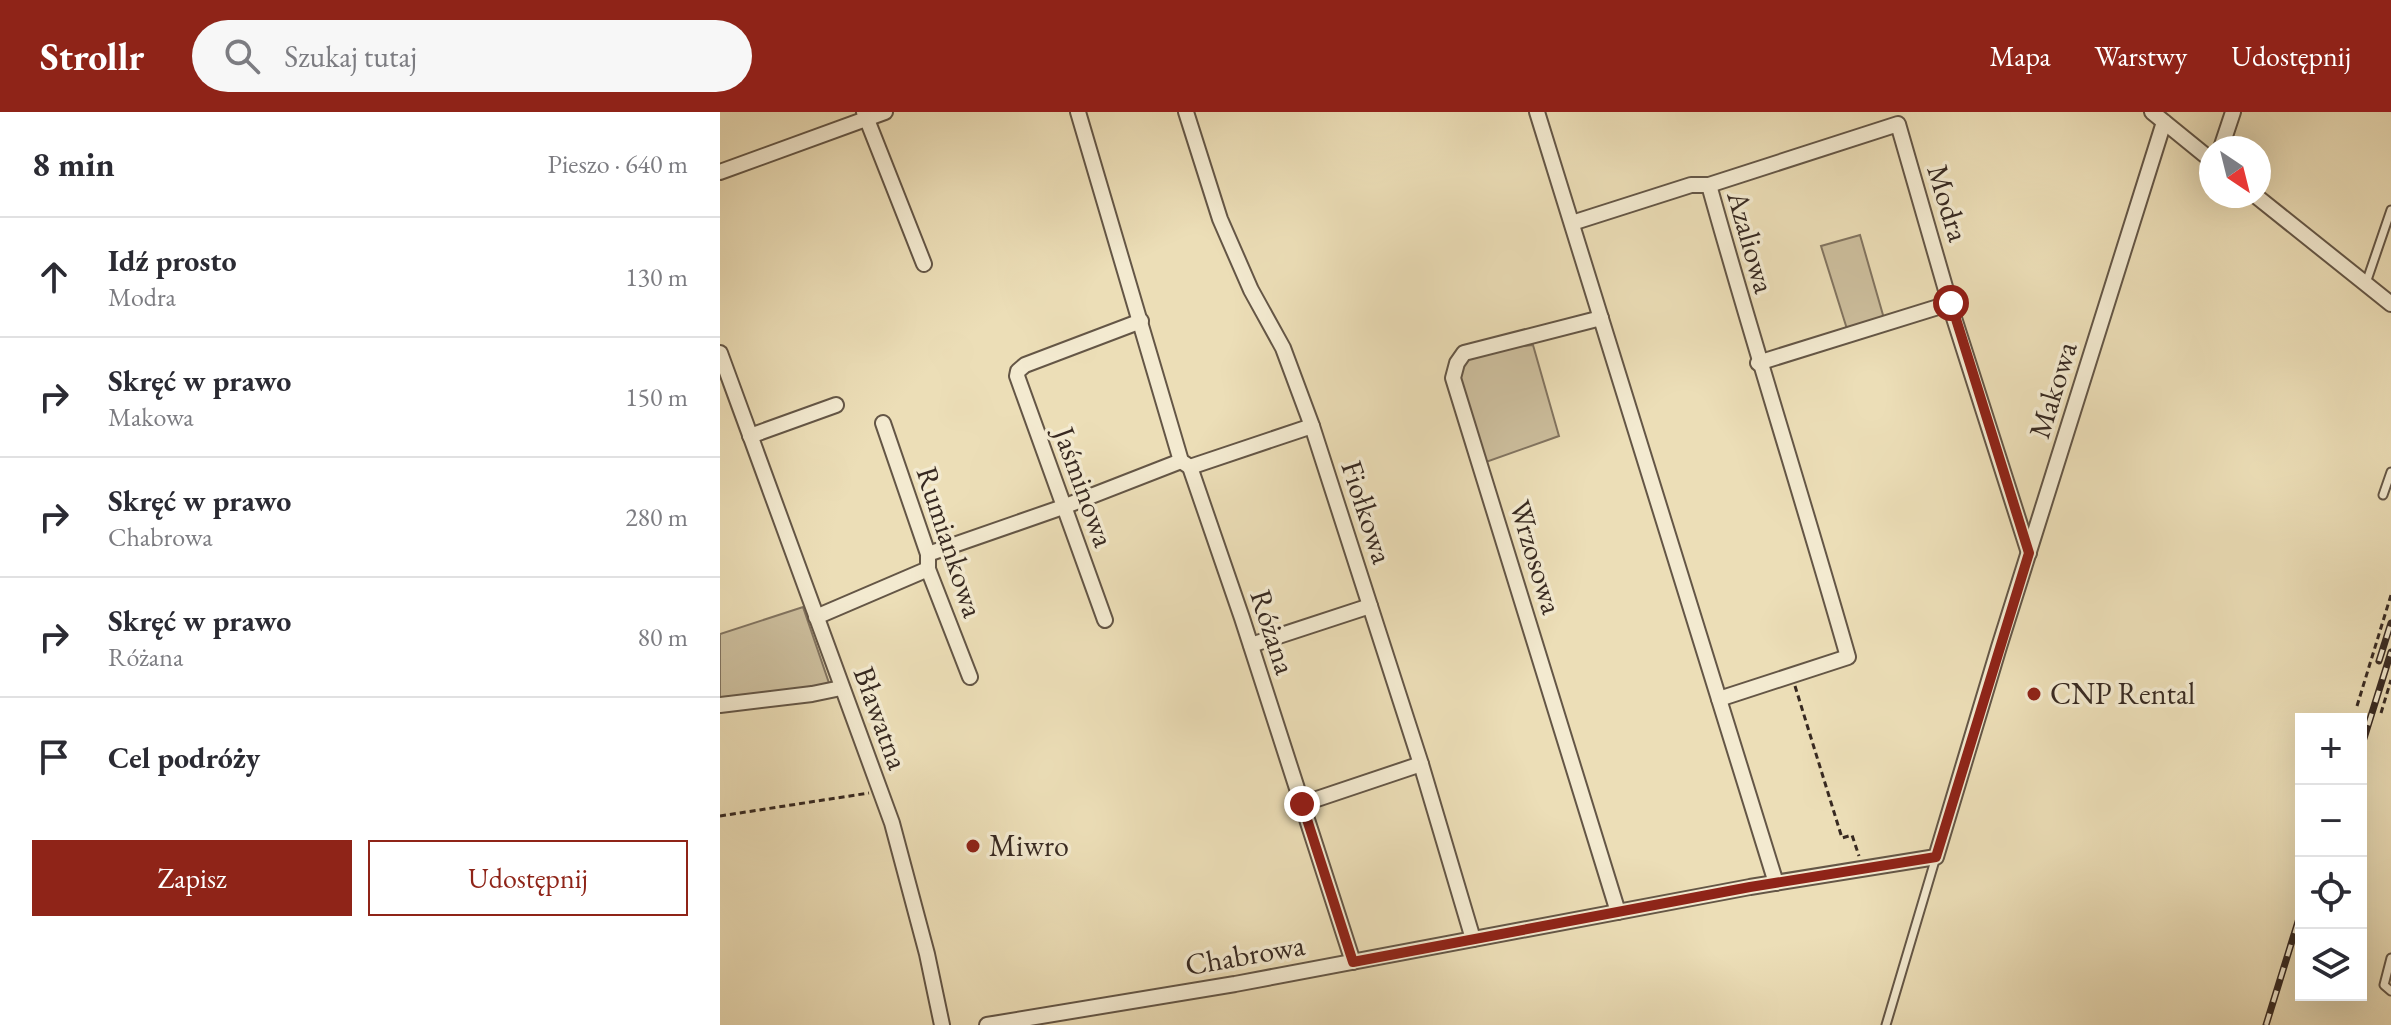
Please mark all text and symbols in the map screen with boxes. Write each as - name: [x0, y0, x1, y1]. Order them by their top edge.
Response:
- search box: [192, 20, 752, 92]
- text: Strollr: [40, 32, 144, 81]
- icon: search: [220, 34, 264, 78]
- text: Szukaj tutaj: [284, 37, 417, 76]
- text: Mapa: [1990, 38, 2051, 74]
- text: Warstwy: [2095, 38, 2187, 74]
- text: Udostępnij: [2231, 38, 2351, 74]
- north arrow: [2199, 136, 2271, 208]
- text: 8 min: [32, 142, 115, 186]
- text: Pieszo · 640 m: [548, 147, 688, 181]
- street label: Modra: [1918, 160, 1979, 246]
- street label: Azaliowa: [1718, 185, 1785, 297]
- text: Idź prosto: [108, 241, 237, 280]
- icon: ahead: [32, 255, 76, 299]
- text: 130 m: [625, 260, 688, 294]
- text: Modra: [108, 280, 176, 314]
- route start: [1933, 285, 1969, 321]
- street label: Makowa: [2019, 337, 2086, 443]
- text: Skręć w prawo: [108, 361, 291, 400]
- icon: right: [32, 375, 76, 419]
- text: 150 m: [625, 380, 688, 414]
- text: Makowa: [108, 400, 194, 434]
- street label: Jaśminowa: [1044, 419, 1124, 552]
- street label: Fiołkowa: [1333, 455, 1402, 568]
- street label: Rumiankowa: [908, 462, 993, 622]
- text: Skręć w prawo: [108, 481, 291, 520]
- icon: right: [32, 495, 76, 539]
- street label: Wrzosowa: [1501, 495, 1572, 619]
- text: 280 m: [625, 500, 688, 534]
- text: Chabrowa: [108, 520, 213, 554]
- street label: Różana: [1242, 585, 1305, 679]
- text: Skręć w prawo: [108, 601, 291, 640]
- icon: right: [32, 615, 76, 659]
- text: 80 m: [638, 620, 688, 654]
- text: Różana: [108, 640, 183, 674]
- street label: Bławatna: [845, 661, 918, 775]
- place label: CNP Rental: [2050, 674, 2195, 713]
- marker: CNP Rental: [2025, 685, 2043, 703]
- map controls: [2295, 713, 2367, 1001]
- button: +: [2295, 713, 2367, 785]
- icon: arrive: [32, 735, 76, 779]
- text: Cel podróży: [108, 738, 260, 777]
- button: −: [2295, 785, 2367, 857]
- route end: [1284, 786, 1320, 822]
- place label: Miwro: [989, 826, 1069, 865]
- marker: Miwro: [964, 837, 982, 855]
- button: Zapisz: [32, 840, 352, 916]
- button: Udostępnij: [368, 840, 688, 916]
- button: locate: [2295, 857, 2367, 929]
- street label: Chabrowa: [1182, 925, 1308, 984]
- button: layers: [2295, 929, 2367, 1001]

